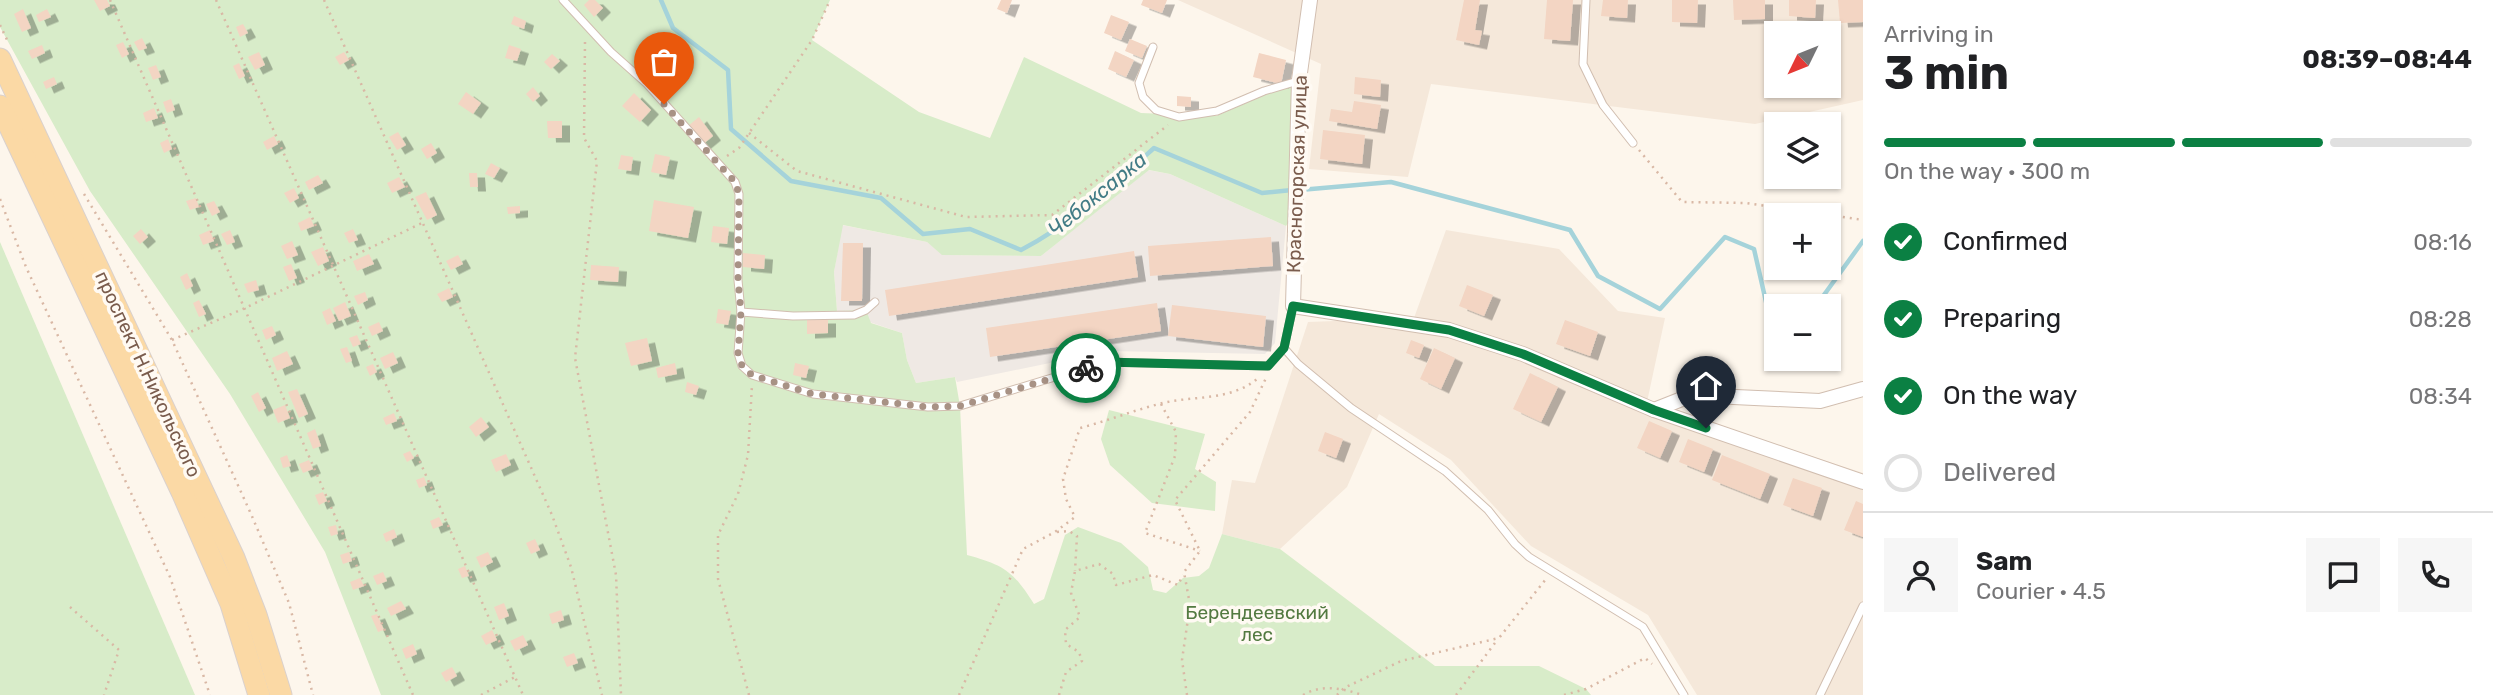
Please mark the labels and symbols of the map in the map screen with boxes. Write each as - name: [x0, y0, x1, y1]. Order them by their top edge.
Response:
- north arrow: [1764, 21, 1841, 98]
- pin: [634, 32, 694, 104]
- street label: Красногорская улица: [1282, 75, 1312, 273]
- water label: Чебоксарка: [1042, 146, 1152, 242]
- street label: проспект Н.Никольского: [90, 267, 206, 481]
- courier: [1051, 333, 1121, 403]
- pin: [1676, 356, 1736, 428]
- park label: Берендеевский лес: [1185, 601, 1329, 646]

